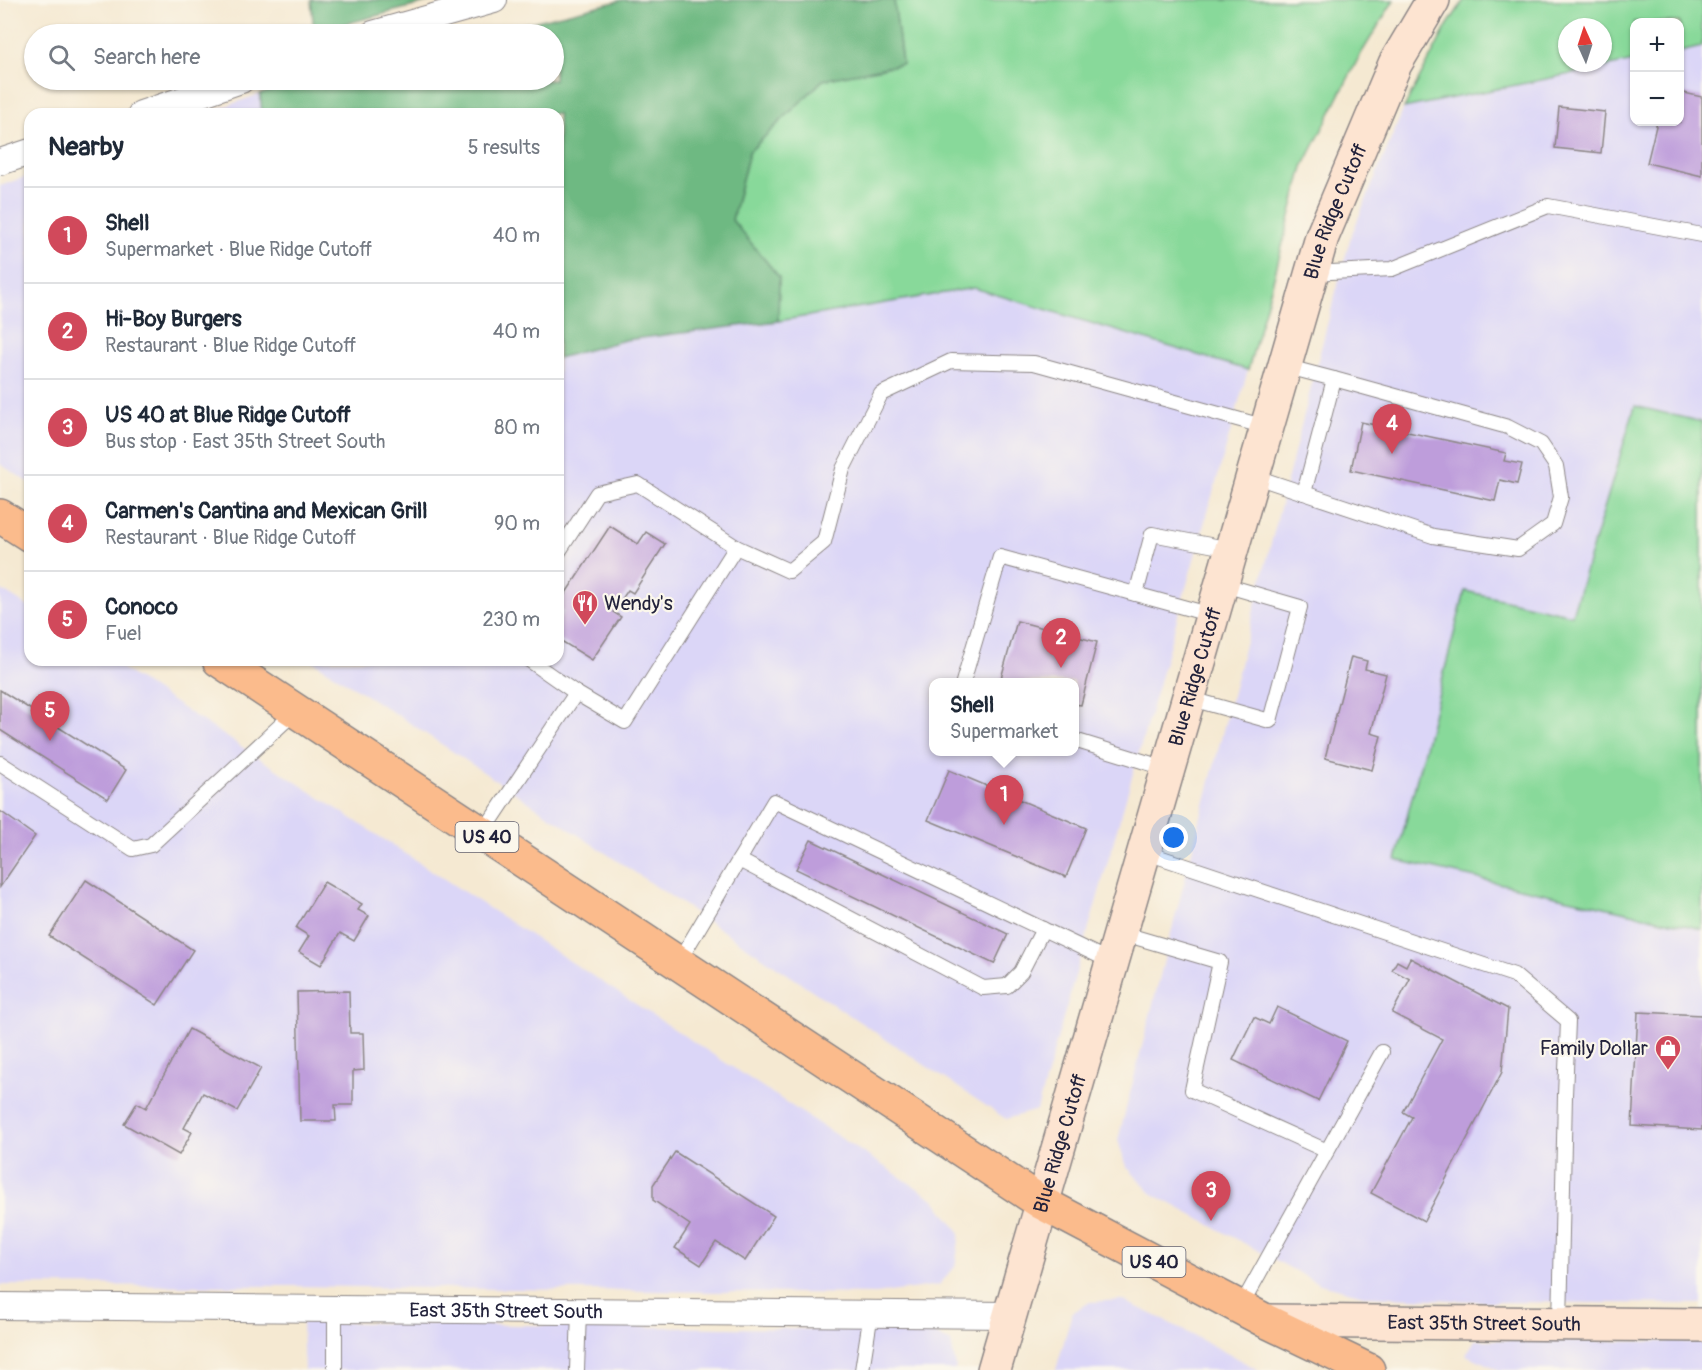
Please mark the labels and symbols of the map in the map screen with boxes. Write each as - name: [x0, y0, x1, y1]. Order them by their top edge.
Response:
- north arrow: [1558, 18, 1612, 72]
- street label: Blue Ridge Cutoff: [1298, 140, 1373, 282]
- pin: 4: [1372, 404, 1412, 454]
- restaurant icon: Wendy's: [570, 588, 600, 626]
- place label: Wendy's: [604, 591, 673, 616]
- street label: Blue Ridge Cutoff: [1163, 604, 1227, 749]
- pin: 2: [1042, 618, 1080, 668]
- pin: 5: [31, 692, 70, 741]
- pin: 1: [984, 776, 1024, 825]
- road number: US 40: [456, 822, 518, 852]
- your location: [1159, 823, 1188, 852]
- shop icon: Family Dollar: [1653, 1033, 1683, 1071]
- place label: Family Dollar: [1540, 1036, 1648, 1061]
- street label: Blue Ridge Cutoff: [1028, 1071, 1092, 1216]
- pin: 3: [1192, 1172, 1230, 1221]
- road number: US 40: [1122, 1247, 1186, 1277]
- street label: East 35th Street South: [409, 1297, 603, 1324]
- street label: East 35th Street South: [1387, 1310, 1581, 1336]

